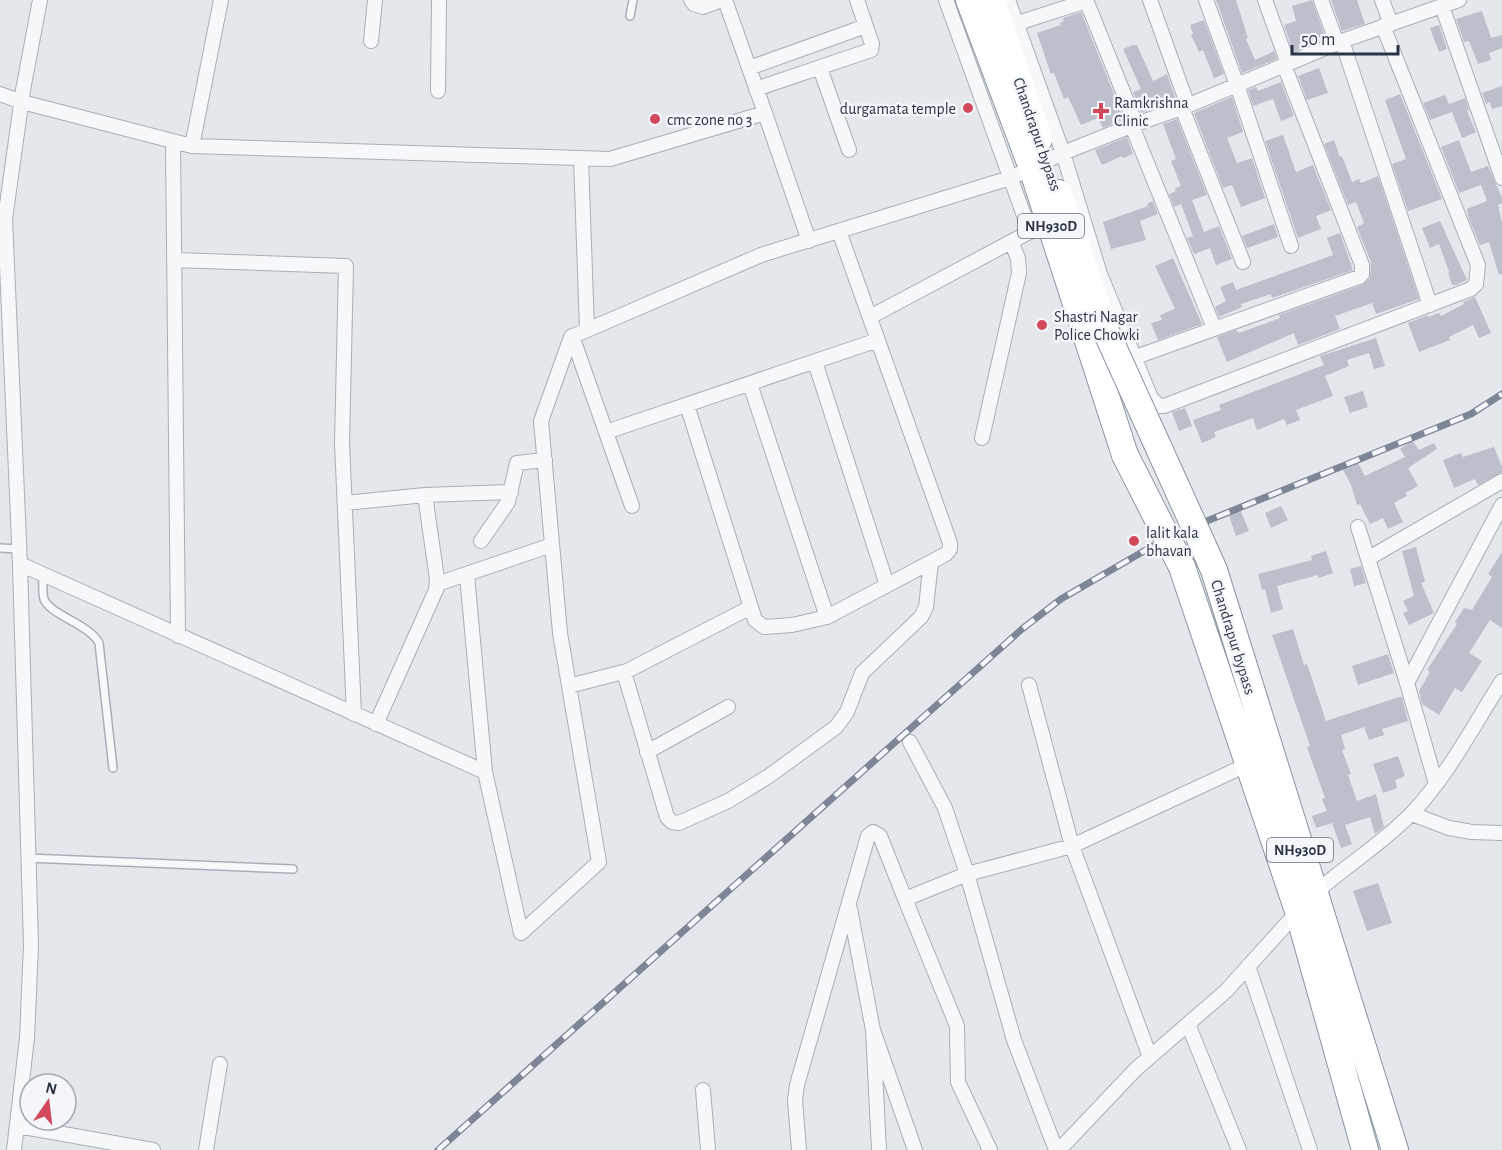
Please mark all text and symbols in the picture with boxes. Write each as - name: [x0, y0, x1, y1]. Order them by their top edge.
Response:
- scale bar: [1292, 18, 1398, 56]
- text: 50 m: [1301, 31, 1335, 49]
- street label: Chandrapur bypass: [1009, 75, 1064, 194]
- place label: Ramkrishna Clinic: [1114, 95, 1189, 129]
- place label: durgamata temple: [840, 101, 956, 117]
- marker: durgamata temple: [961, 101, 975, 115]
- marker: Ramkrishna Clinic: [1092, 102, 1110, 120]
- marker: cmc zone no 3: [648, 112, 662, 126]
- place label: cmc zone no 3: [667, 112, 752, 128]
- road number: NH930D: [1018, 214, 1084, 238]
- place label: Shastri Nagar Police Chowki: [1054, 309, 1140, 343]
- marker: Shastri Nagar Police Chowki: [1035, 318, 1049, 332]
- place label: lalit kala bhavan: [1146, 525, 1199, 559]
- marker: lalit kala bhavan: [1127, 534, 1141, 548]
- street label: Chandrapur bypass: [1207, 578, 1258, 697]
- road number: NH930D: [1267, 838, 1333, 862]
- north arrow: [18, 1072, 78, 1132]
- text: N: [44, 1079, 59, 1098]

